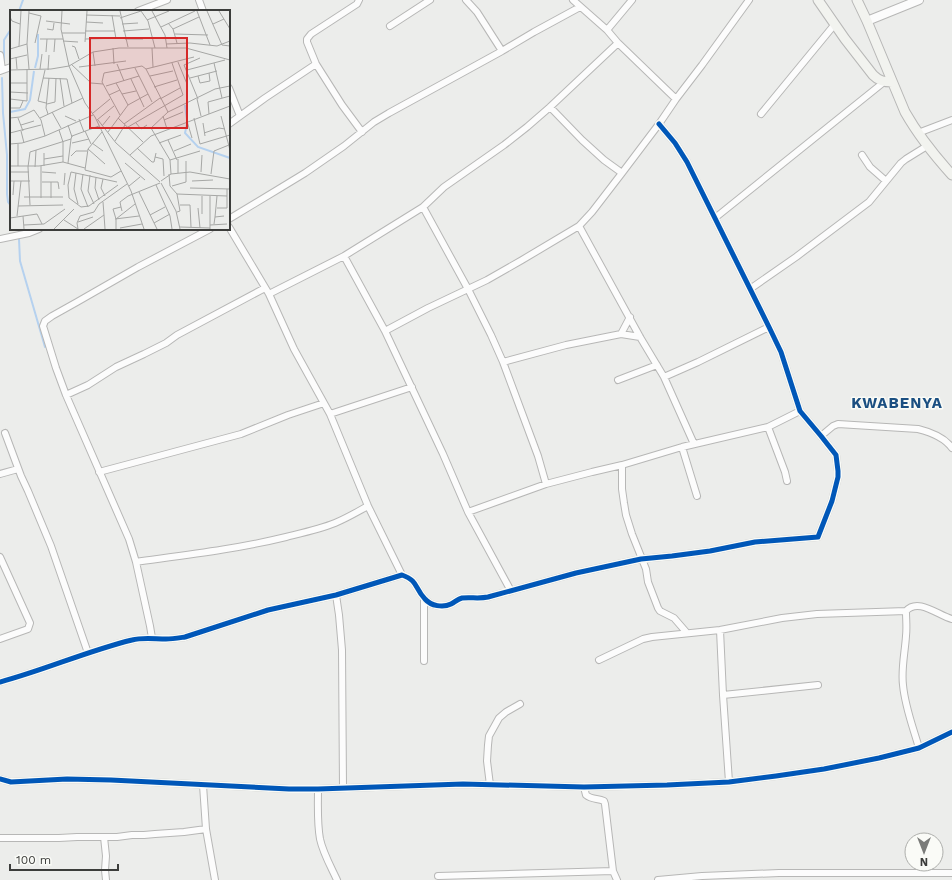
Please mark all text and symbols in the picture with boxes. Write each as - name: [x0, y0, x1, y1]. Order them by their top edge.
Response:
- inset map: [10, 10, 230, 230]
- district label: KWABENYA: [851, 394, 943, 412]
- north arrow: [904, 832, 944, 872]
- scale bar: [10, 846, 118, 872]
- text: 100 m: [16, 853, 51, 867]
- text: N: [920, 855, 928, 868]

